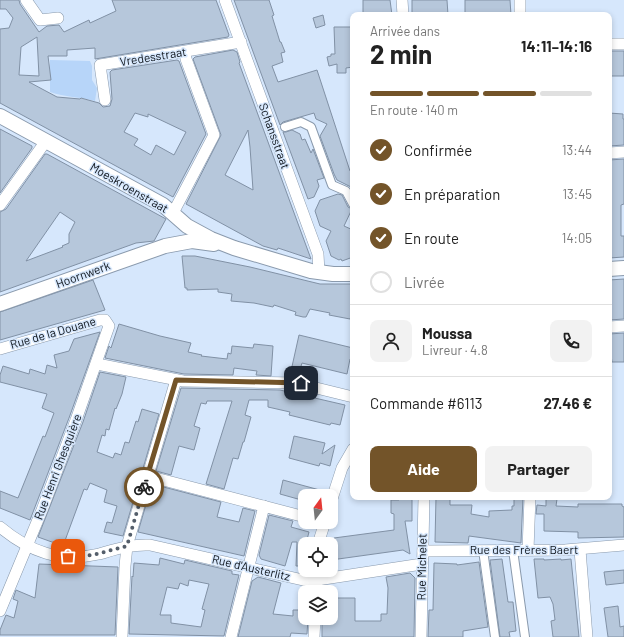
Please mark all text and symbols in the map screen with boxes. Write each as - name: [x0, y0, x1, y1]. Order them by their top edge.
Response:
- text: Arrivée dans: [370, 23, 440, 39]
- text: 14:11–14:16: [521, 37, 592, 55]
- text: 2 min: [370, 38, 432, 69]
- street label: Vredesstraat: [119, 44, 187, 68]
- street label: Schansstraat: [257, 101, 293, 170]
- text: En route · 140 m: [370, 102, 458, 118]
- icon: check: [370, 139, 392, 161]
- text: Confirmée: [404, 141, 472, 159]
- text: 13:44: [562, 142, 592, 158]
- street label: Moeskroenstraat: [88, 159, 171, 215]
- icon: check: [370, 183, 392, 205]
- text: En préparation: [404, 185, 500, 203]
- text: 13:45: [563, 186, 592, 202]
- icon: check: [370, 227, 392, 249]
- text: En route: [404, 229, 459, 247]
- text: 14:05: [562, 230, 592, 246]
- street label: Hoornwerk: [54, 258, 112, 290]
- text: Livrée: [404, 273, 445, 291]
- street label: Rue de la Douane: [8, 313, 97, 351]
- button: person: [370, 320, 412, 362]
- button: phone: [550, 320, 592, 362]
- text: Moussa: [422, 324, 472, 342]
- text: Livreur · 4.8: [422, 342, 488, 358]
- pin: [284, 366, 318, 400]
- icon: home: [290, 372, 312, 394]
- text: Commande #6113: [370, 394, 483, 412]
- text: 27.46 €: [543, 394, 592, 412]
- street label: Rue Henri Ghesquière: [30, 412, 84, 521]
- button: Aide: [370, 446, 477, 492]
- button: Partager: [485, 446, 592, 492]
- courier: [124, 467, 164, 507]
- icon: bike: [133, 476, 155, 498]
- north arrow: [298, 489, 338, 529]
- map controls: [298, 489, 338, 625]
- street label: Rue Michelet: [413, 534, 429, 600]
- button: locate: [298, 537, 338, 577]
- pin: [51, 539, 85, 573]
- street label: Rue des Frères Baert: [470, 542, 578, 556]
- icon: bag: [57, 545, 79, 567]
- street label: Rue d'Austerlitz: [211, 551, 292, 583]
- button: layers: [298, 585, 338, 625]

